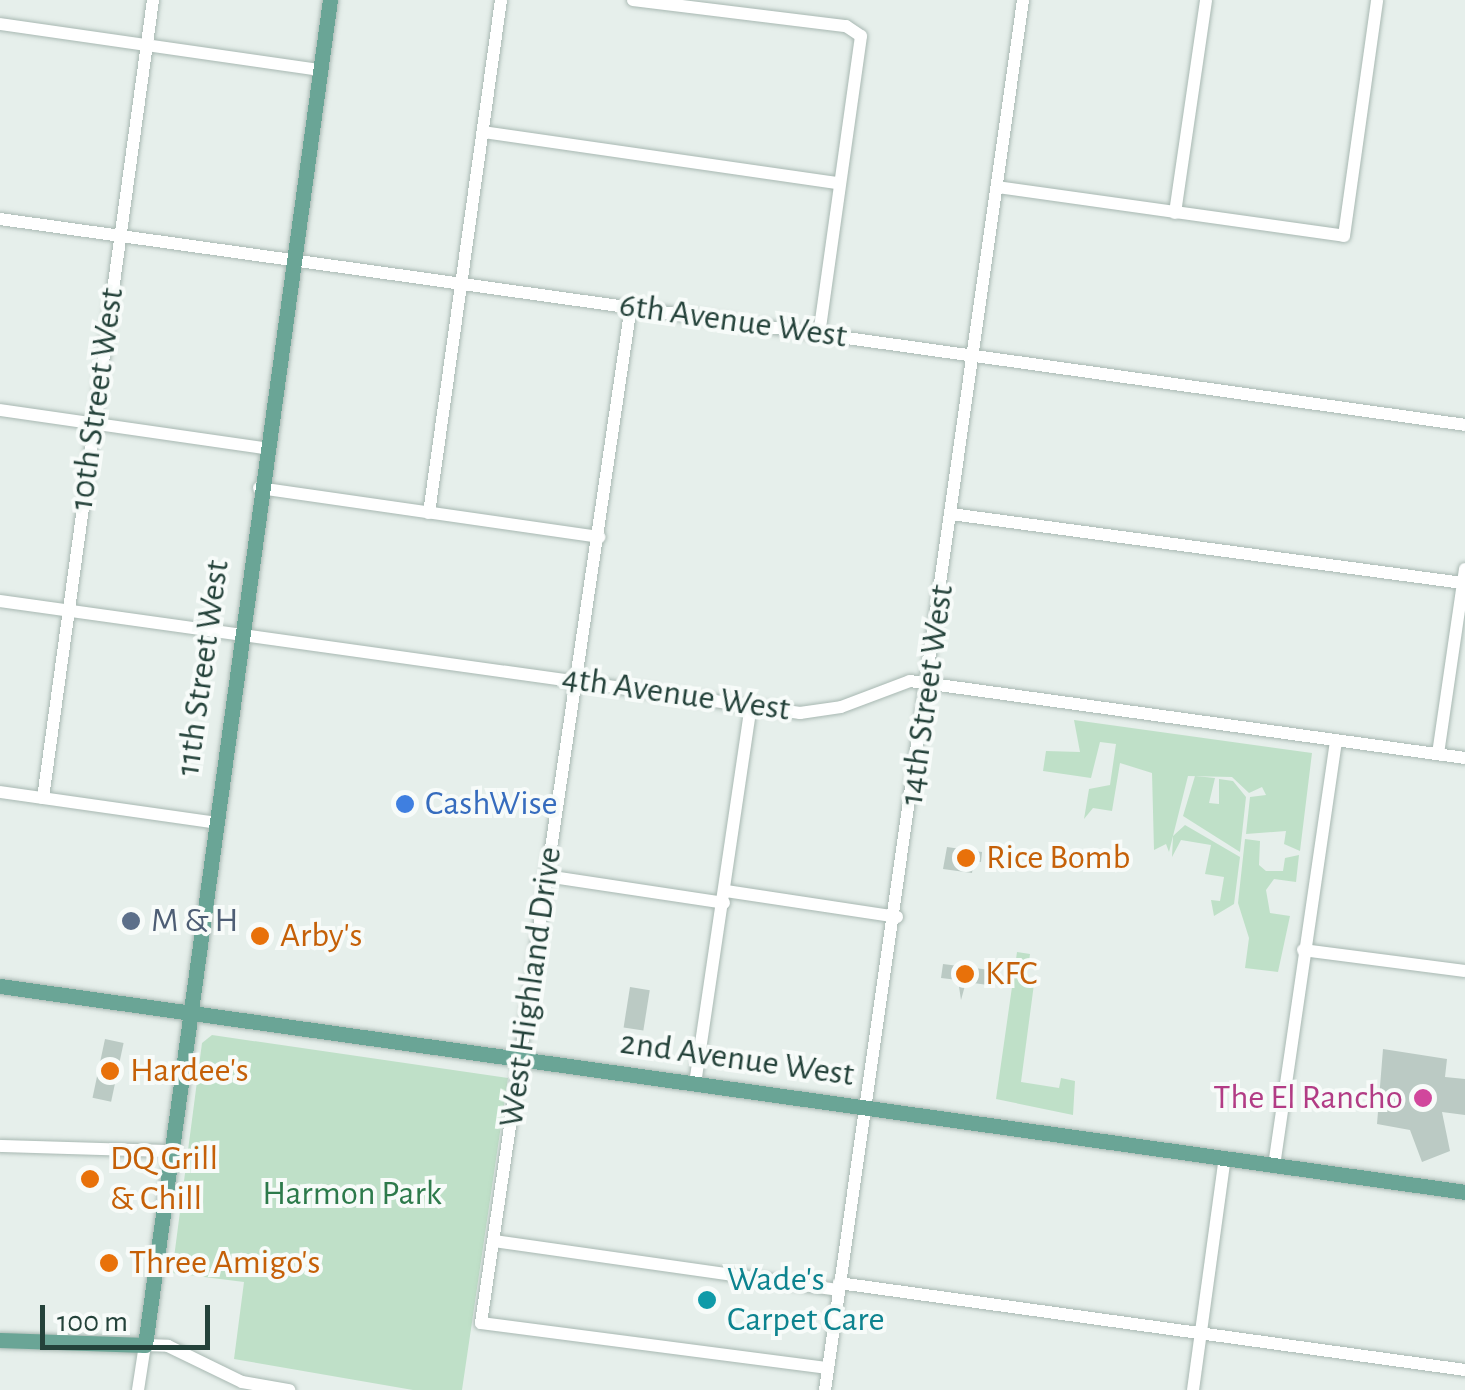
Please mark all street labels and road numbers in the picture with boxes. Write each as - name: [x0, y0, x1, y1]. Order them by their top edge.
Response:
- street label: 6th Avenue West: [617, 284, 849, 358]
- street label: 10th Street West: [61, 285, 133, 513]
- street label: 11th Street West: [167, 557, 239, 779]
- street label: 14th Street West: [891, 582, 963, 808]
- street label: 4th Avenue West: [559, 657, 793, 731]
- street label: West Highland Drive: [491, 844, 571, 1130]
- street label: 2nd Avenue West: [617, 1022, 857, 1096]

